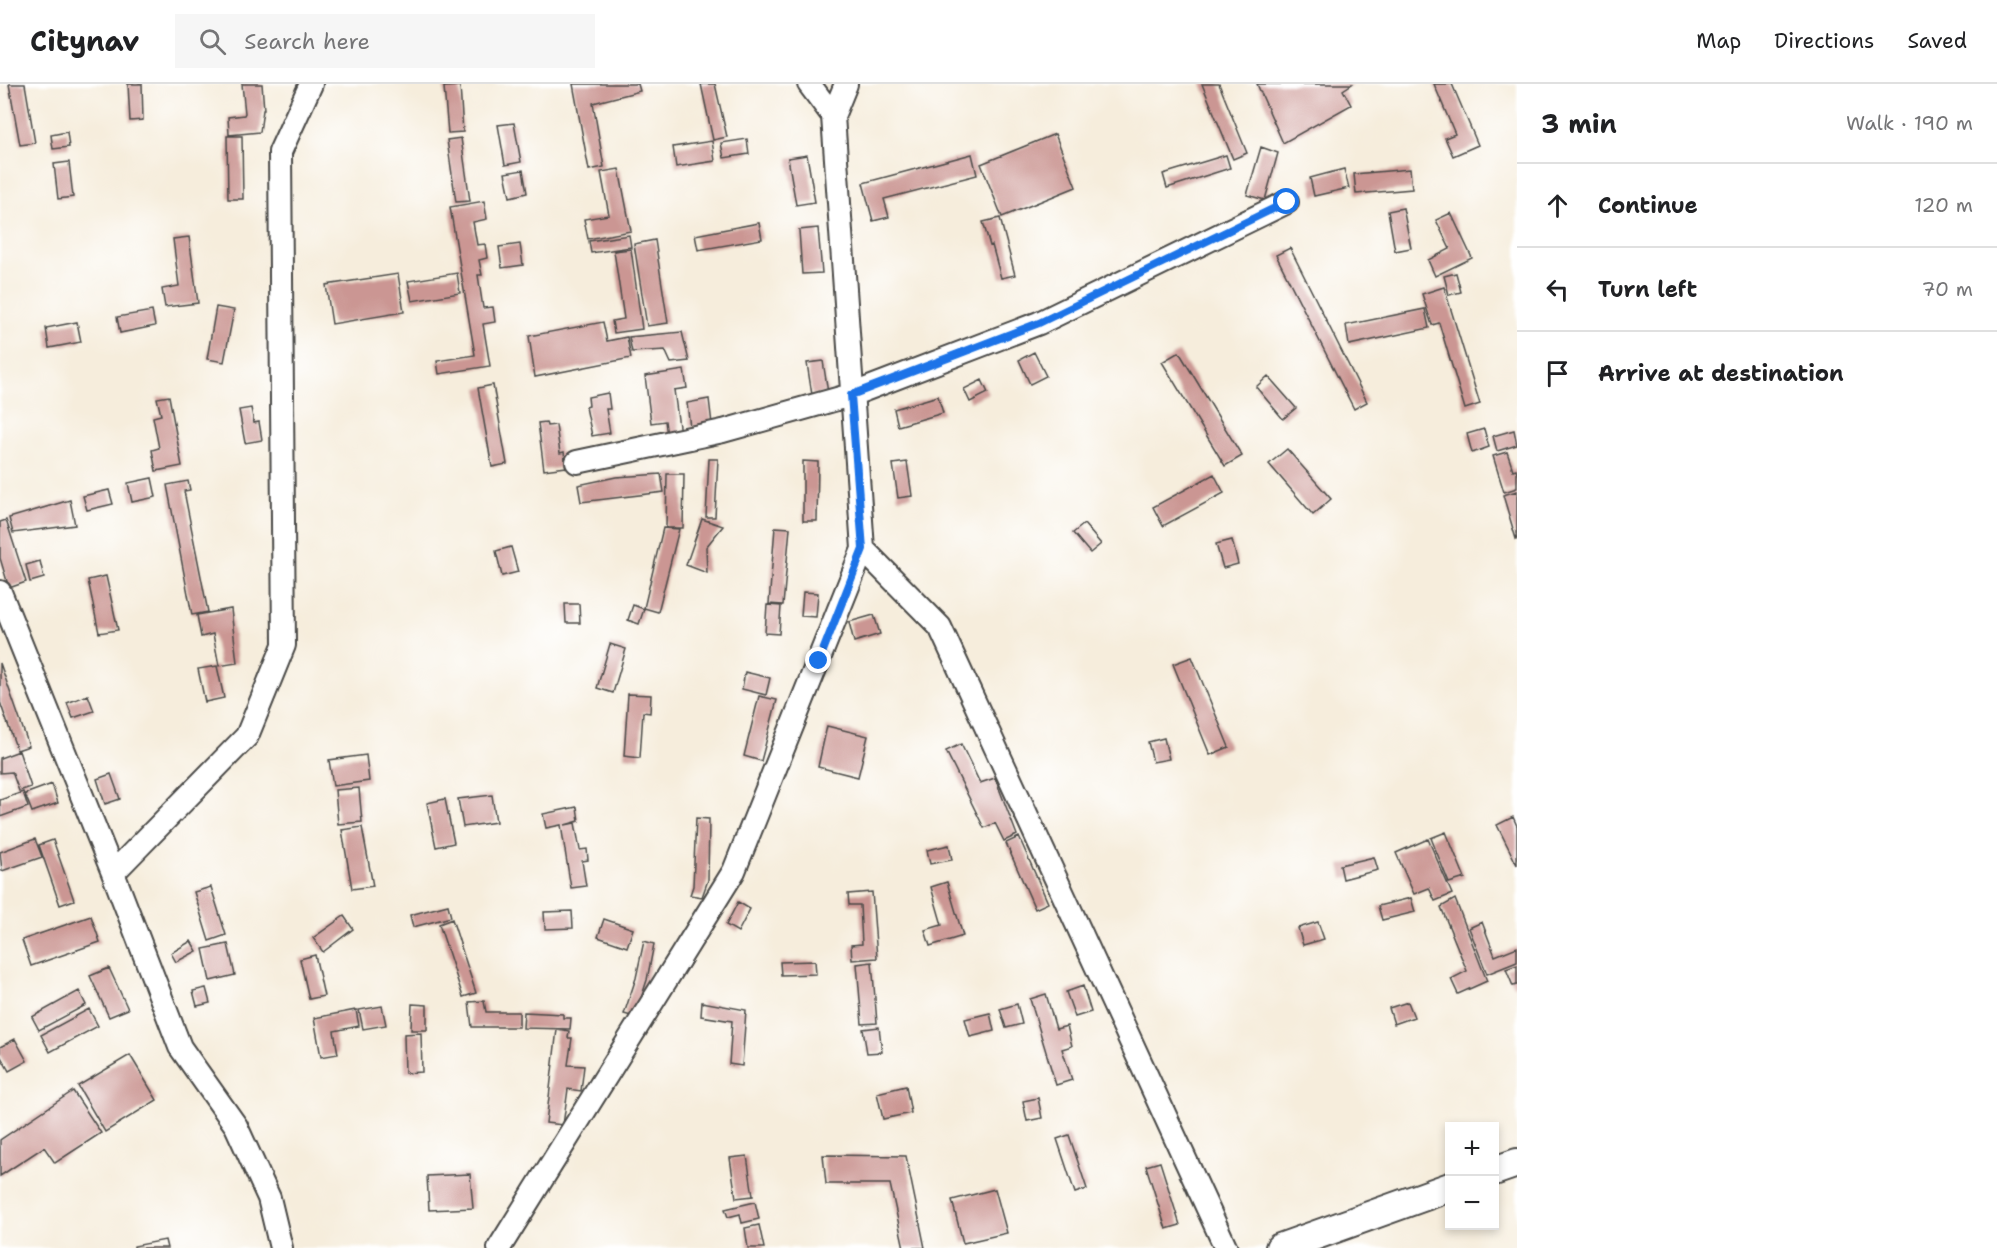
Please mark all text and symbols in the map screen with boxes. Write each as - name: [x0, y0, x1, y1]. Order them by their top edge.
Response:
- search box: [175, 14, 595, 68]
- text: Citynav: [30, 22, 139, 60]
- icon: search: [196, 25, 229, 58]
- text: Search here: [244, 27, 370, 56]
- text: Map: [1696, 27, 1741, 55]
- text: Directions: [1774, 27, 1874, 55]
- text: Saved: [1907, 27, 1967, 55]
- text: 3 min: [1541, 106, 1617, 141]
- text: Walk · 190 m: [1846, 110, 1973, 136]
- route start: [1273, 188, 1299, 214]
- icon: ahead: [1541, 189, 1574, 222]
- text: Continue: [1598, 191, 1698, 220]
- text: 120 m: [1914, 192, 1973, 218]
- icon: left: [1541, 273, 1574, 306]
- text: Turn left: [1598, 275, 1697, 304]
- text: 70 m: [1921, 276, 1973, 302]
- icon: arrive: [1541, 357, 1574, 390]
- text: Arrive at destination: [1598, 359, 1844, 388]
- route end: [805, 647, 831, 673]
- map controls: [1445, 1122, 1499, 1230]
- button: +: [1445, 1122, 1499, 1176]
- button: −: [1445, 1176, 1499, 1230]

